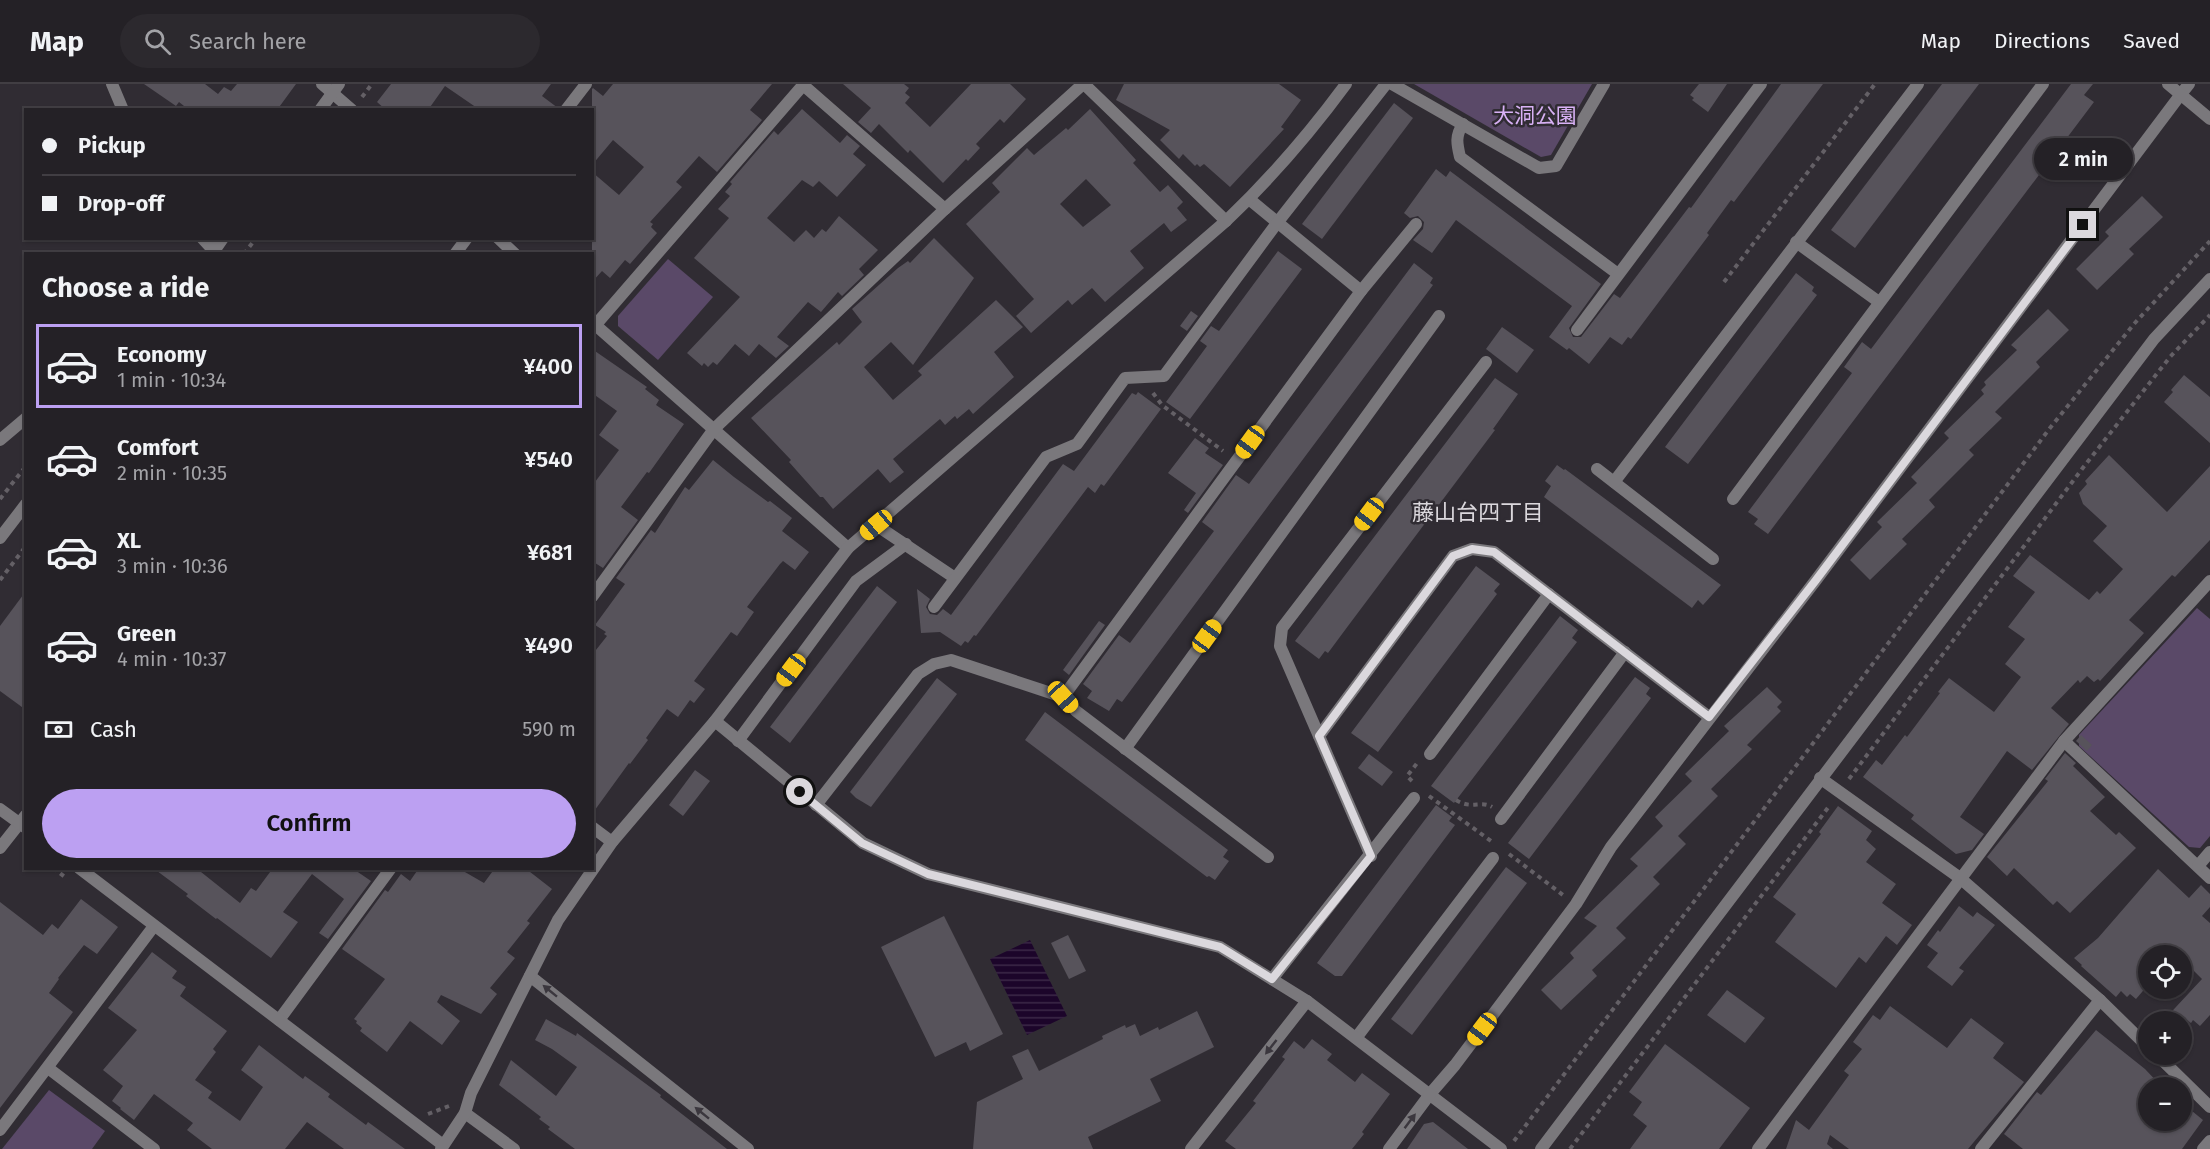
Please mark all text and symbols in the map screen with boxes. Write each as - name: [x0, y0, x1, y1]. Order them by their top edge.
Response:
- search box: [120, 14, 540, 68]
- text: Map: [30, 25, 84, 58]
- icon: search: [141, 25, 174, 58]
- text: Search here: [189, 28, 307, 55]
- text: Map: [1921, 28, 1961, 54]
- text: Directions: [1994, 28, 2090, 54]
- text: Saved: [2123, 28, 2180, 54]
- park label: 大洞公園: [1493, 103, 1577, 129]
- text: Pickup: [78, 132, 146, 159]
- callout: 2 min: [2034, 138, 2132, 180]
- text: 2 min: [2059, 147, 2108, 171]
- text: Drop-off: [78, 190, 164, 217]
- route end: [2069, 211, 2096, 238]
- text: Choose a ride: [42, 272, 209, 304]
- icon: car: [45, 339, 99, 393]
- text: Economy: [117, 341, 206, 368]
- text: ¥400: [523, 353, 573, 380]
- text: 1 min · 10:34: [117, 368, 226, 392]
- car: [1232, 422, 1268, 462]
- icon: car: [45, 432, 99, 486]
- text: Comfort: [117, 434, 198, 461]
- text: ¥540: [524, 446, 573, 473]
- text: 2 min · 10:35: [117, 461, 227, 485]
- car: [1351, 494, 1387, 534]
- district label: 藤山台四丁目: [1412, 499, 1544, 526]
- car: [856, 507, 896, 543]
- icon: car: [45, 525, 99, 579]
- text: XL: [117, 527, 141, 554]
- text: ¥681: [527, 539, 573, 566]
- text: 3 min · 10:36: [117, 554, 228, 578]
- car: [1189, 616, 1225, 656]
- icon: car: [45, 618, 99, 672]
- text: Green: [117, 620, 176, 647]
- text: ¥490: [524, 632, 573, 659]
- text: 4 min · 10:37: [117, 647, 226, 671]
- car: [773, 650, 809, 690]
- car: [1044, 678, 1082, 716]
- icon: cash: [42, 713, 75, 746]
- text: Cash: [90, 716, 137, 743]
- text: 590 m: [522, 717, 576, 741]
- route start: [786, 778, 813, 805]
- button: Confirm: [42, 789, 576, 858]
- map controls: [2138, 945, 2192, 1131]
- button: locate: [2138, 945, 2192, 999]
- one-way arrow: [542, 985, 558, 998]
- car: [1464, 1009, 1500, 1049]
- button: +: [2138, 1011, 2192, 1065]
- one-way arrow: [1266, 1040, 1278, 1055]
- button: −: [2138, 1077, 2192, 1131]
- one-way arrow: [695, 1107, 710, 1119]
- one-way arrow: [1404, 1114, 1416, 1130]

